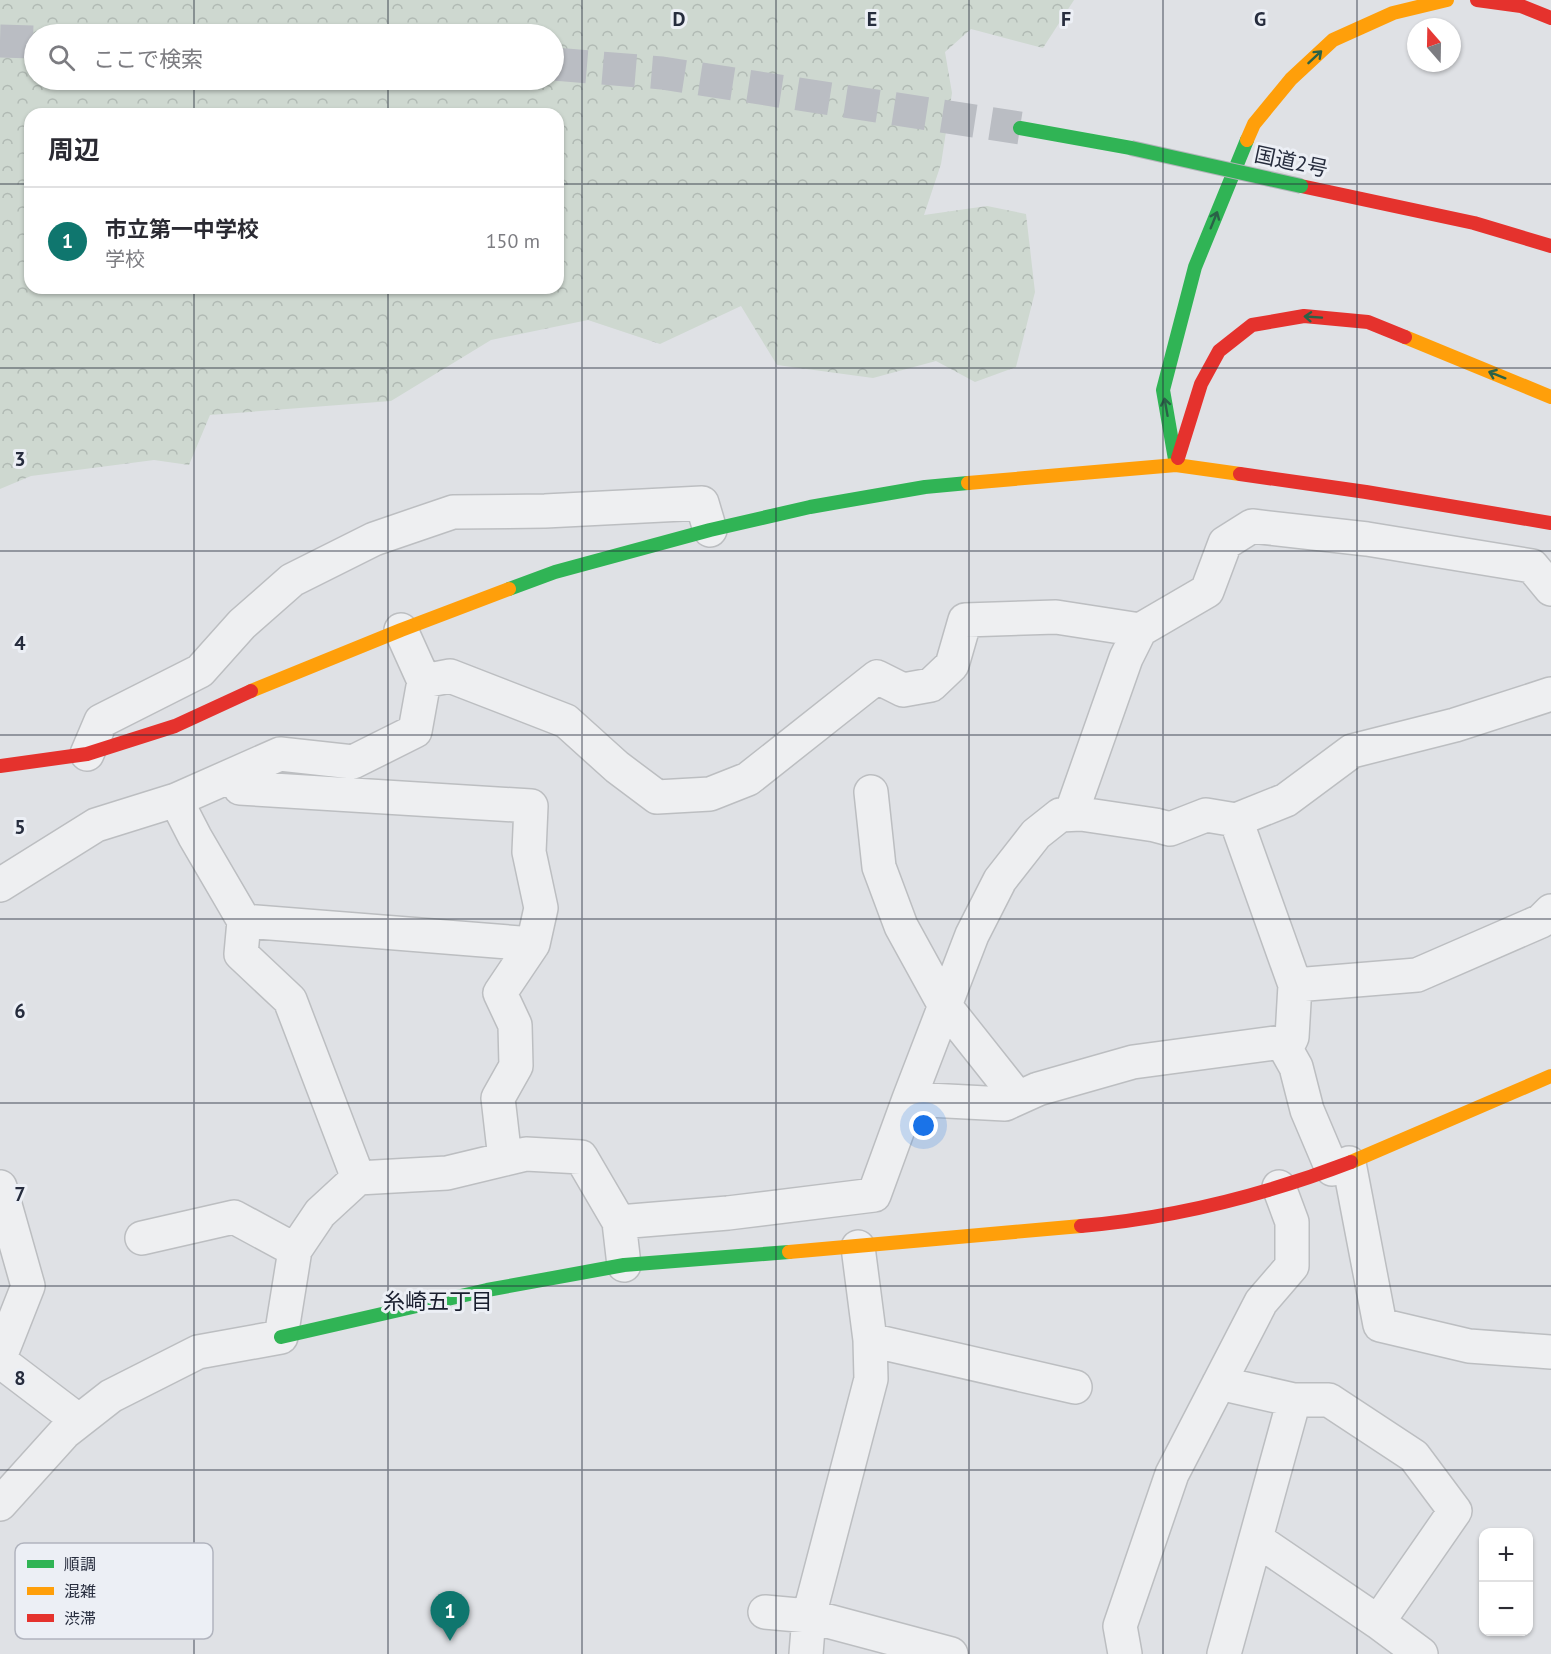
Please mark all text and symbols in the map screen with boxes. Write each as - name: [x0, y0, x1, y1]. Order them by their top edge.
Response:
- text: D: [673, 6, 686, 32]
- text: E: [867, 6, 877, 32]
- text: F: [1061, 6, 1071, 32]
- text: G: [1254, 6, 1266, 32]
- north arrow: [1407, 18, 1461, 72]
- search box: [24, 24, 564, 90]
- icon: search: [45, 41, 78, 74]
- text: ここで検索: [93, 45, 203, 73]
- one-way arrow: [1307, 50, 1322, 64]
- text: 周辺: [48, 133, 100, 166]
- street label: 国道2号: [1252, 141, 1330, 182]
- one-way arrow: [1209, 211, 1220, 230]
- text: 市立第一中学校: [105, 215, 259, 243]
- text: 1: [62, 228, 73, 254]
- text: 150 m: [486, 228, 540, 254]
- text: 学校: [105, 246, 145, 272]
- one-way arrow: [1303, 311, 1323, 322]
- one-way arrow: [1488, 369, 1507, 380]
- one-way arrow: [1161, 398, 1172, 417]
- text: 3: [14, 446, 26, 472]
- text: 4: [14, 630, 26, 656]
- text: 5: [14, 814, 26, 840]
- text: 6: [14, 998, 26, 1024]
- your location: [909, 1111, 938, 1140]
- text: 7: [14, 1181, 26, 1207]
- district label: 糸崎五丁目: [383, 1287, 493, 1315]
- text: 8: [14, 1365, 26, 1391]
- map controls: [1479, 1528, 1533, 1636]
- button: +: [1479, 1528, 1533, 1582]
- legend: [15, 1543, 213, 1639]
- text: 順調: [64, 1554, 96, 1574]
- text: 混雑: [64, 1581, 96, 1601]
- button: −: [1479, 1582, 1533, 1636]
- pin: 1: [430, 1592, 470, 1641]
- text: 渋滞: [64, 1608, 96, 1628]

